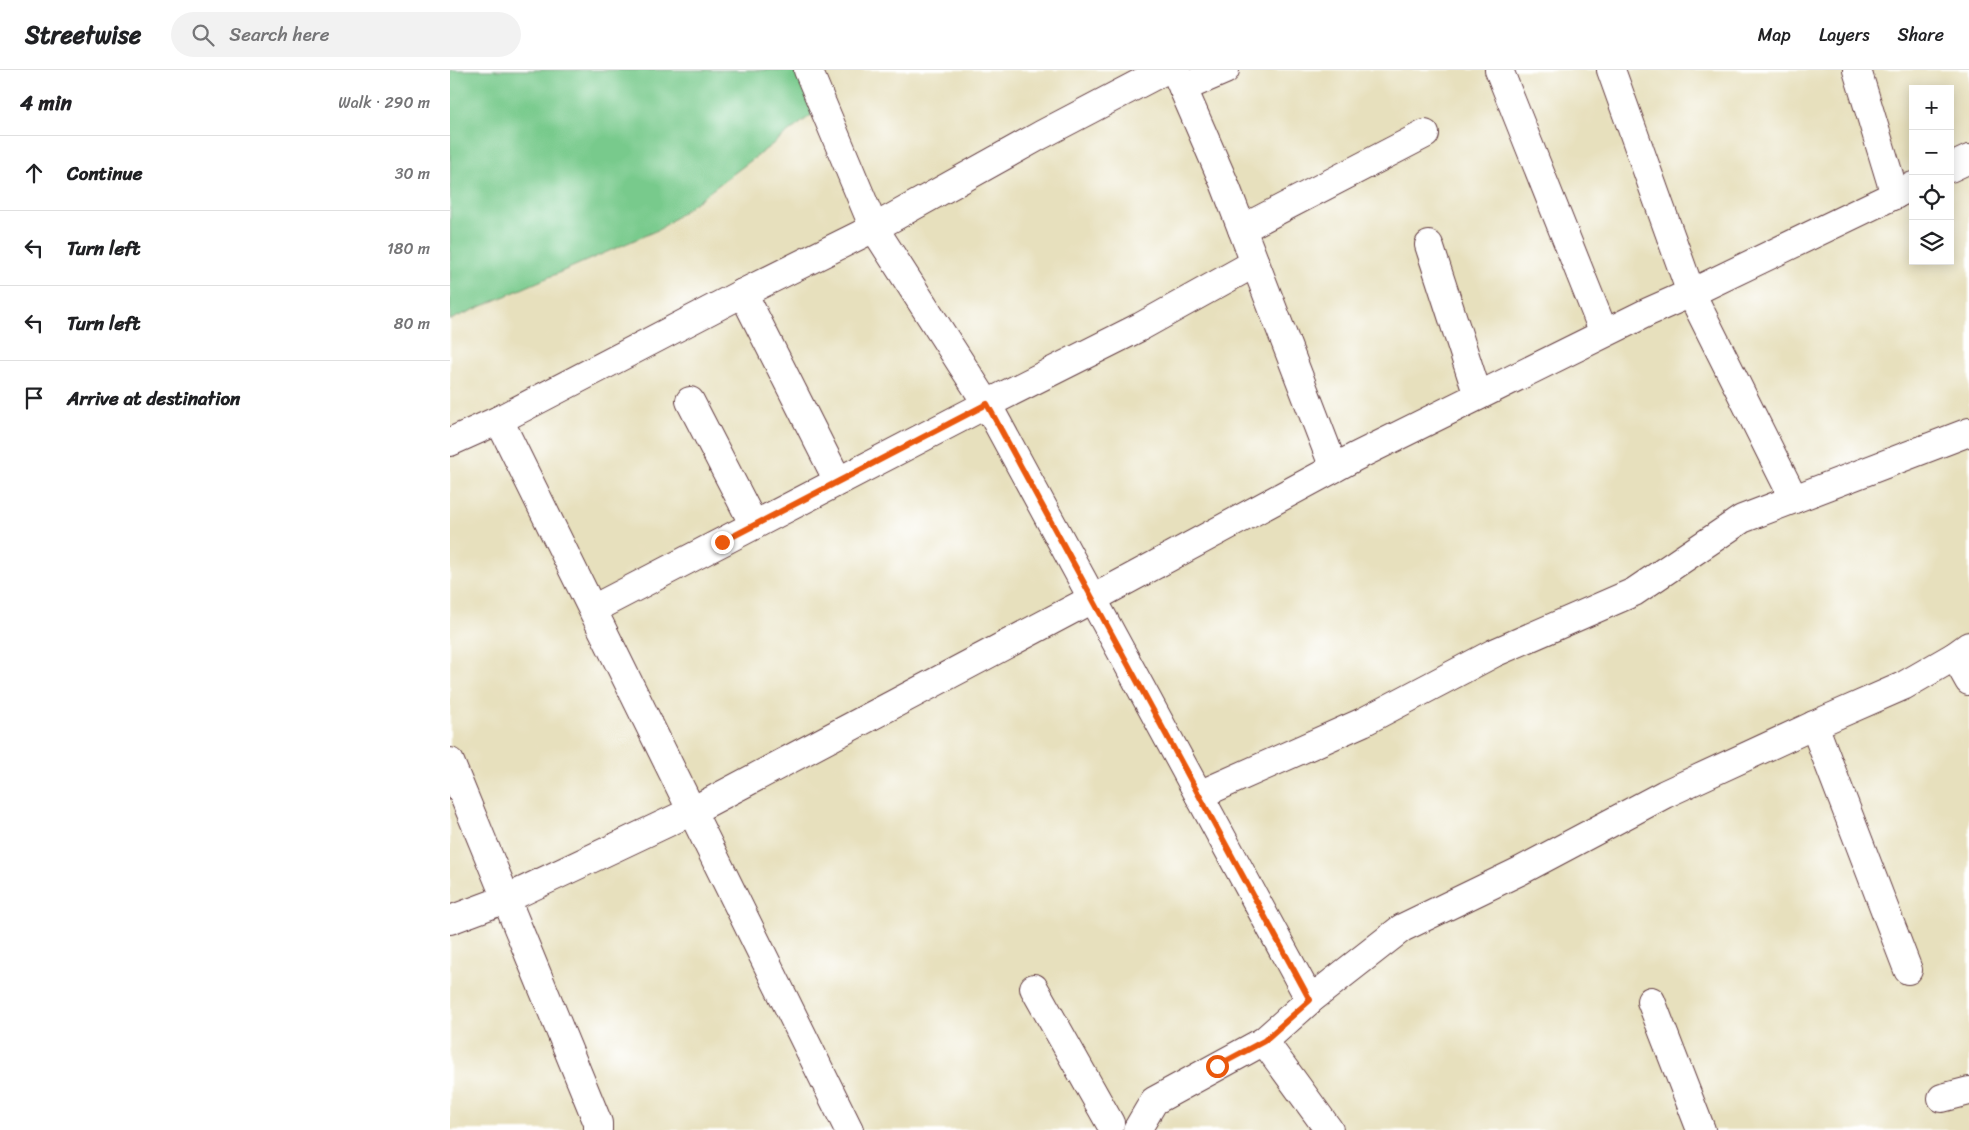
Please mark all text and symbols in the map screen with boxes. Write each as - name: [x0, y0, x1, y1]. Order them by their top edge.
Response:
- search box: [171, 12, 521, 57]
- text: Streetwise: [25, 14, 141, 56]
- text: Search here: [229, 18, 329, 51]
- text: Map: [1758, 19, 1791, 51]
- text: Layers: [1819, 19, 1870, 51]
- text: Share: [1898, 19, 1944, 51]
- icon: search: [189, 21, 217, 49]
- text: 4 min: [20, 84, 72, 122]
- map controls: [1909, 85, 1954, 265]
- button: +: [1909, 85, 1954, 130]
- text: Walk · 290 m: [338, 88, 430, 117]
- button: −: [1909, 130, 1954, 175]
- text: Continue: [67, 157, 143, 190]
- icon: ahead: [20, 159, 48, 187]
- text: 30 m: [395, 159, 430, 188]
- button: locate: [1909, 175, 1954, 220]
- button: layers: [1909, 220, 1954, 265]
- text: Turn left: [67, 232, 140, 265]
- icon: left: [20, 234, 48, 262]
- text: 180 m: [387, 234, 430, 263]
- text: Turn left: [67, 307, 140, 340]
- icon: left: [20, 309, 48, 337]
- text: 80 m: [394, 309, 430, 338]
- text: Arrive at destination: [67, 382, 240, 415]
- icon: arrive: [20, 384, 48, 412]
- route end: [711, 531, 734, 554]
- route start: [1206, 1055, 1229, 1078]

